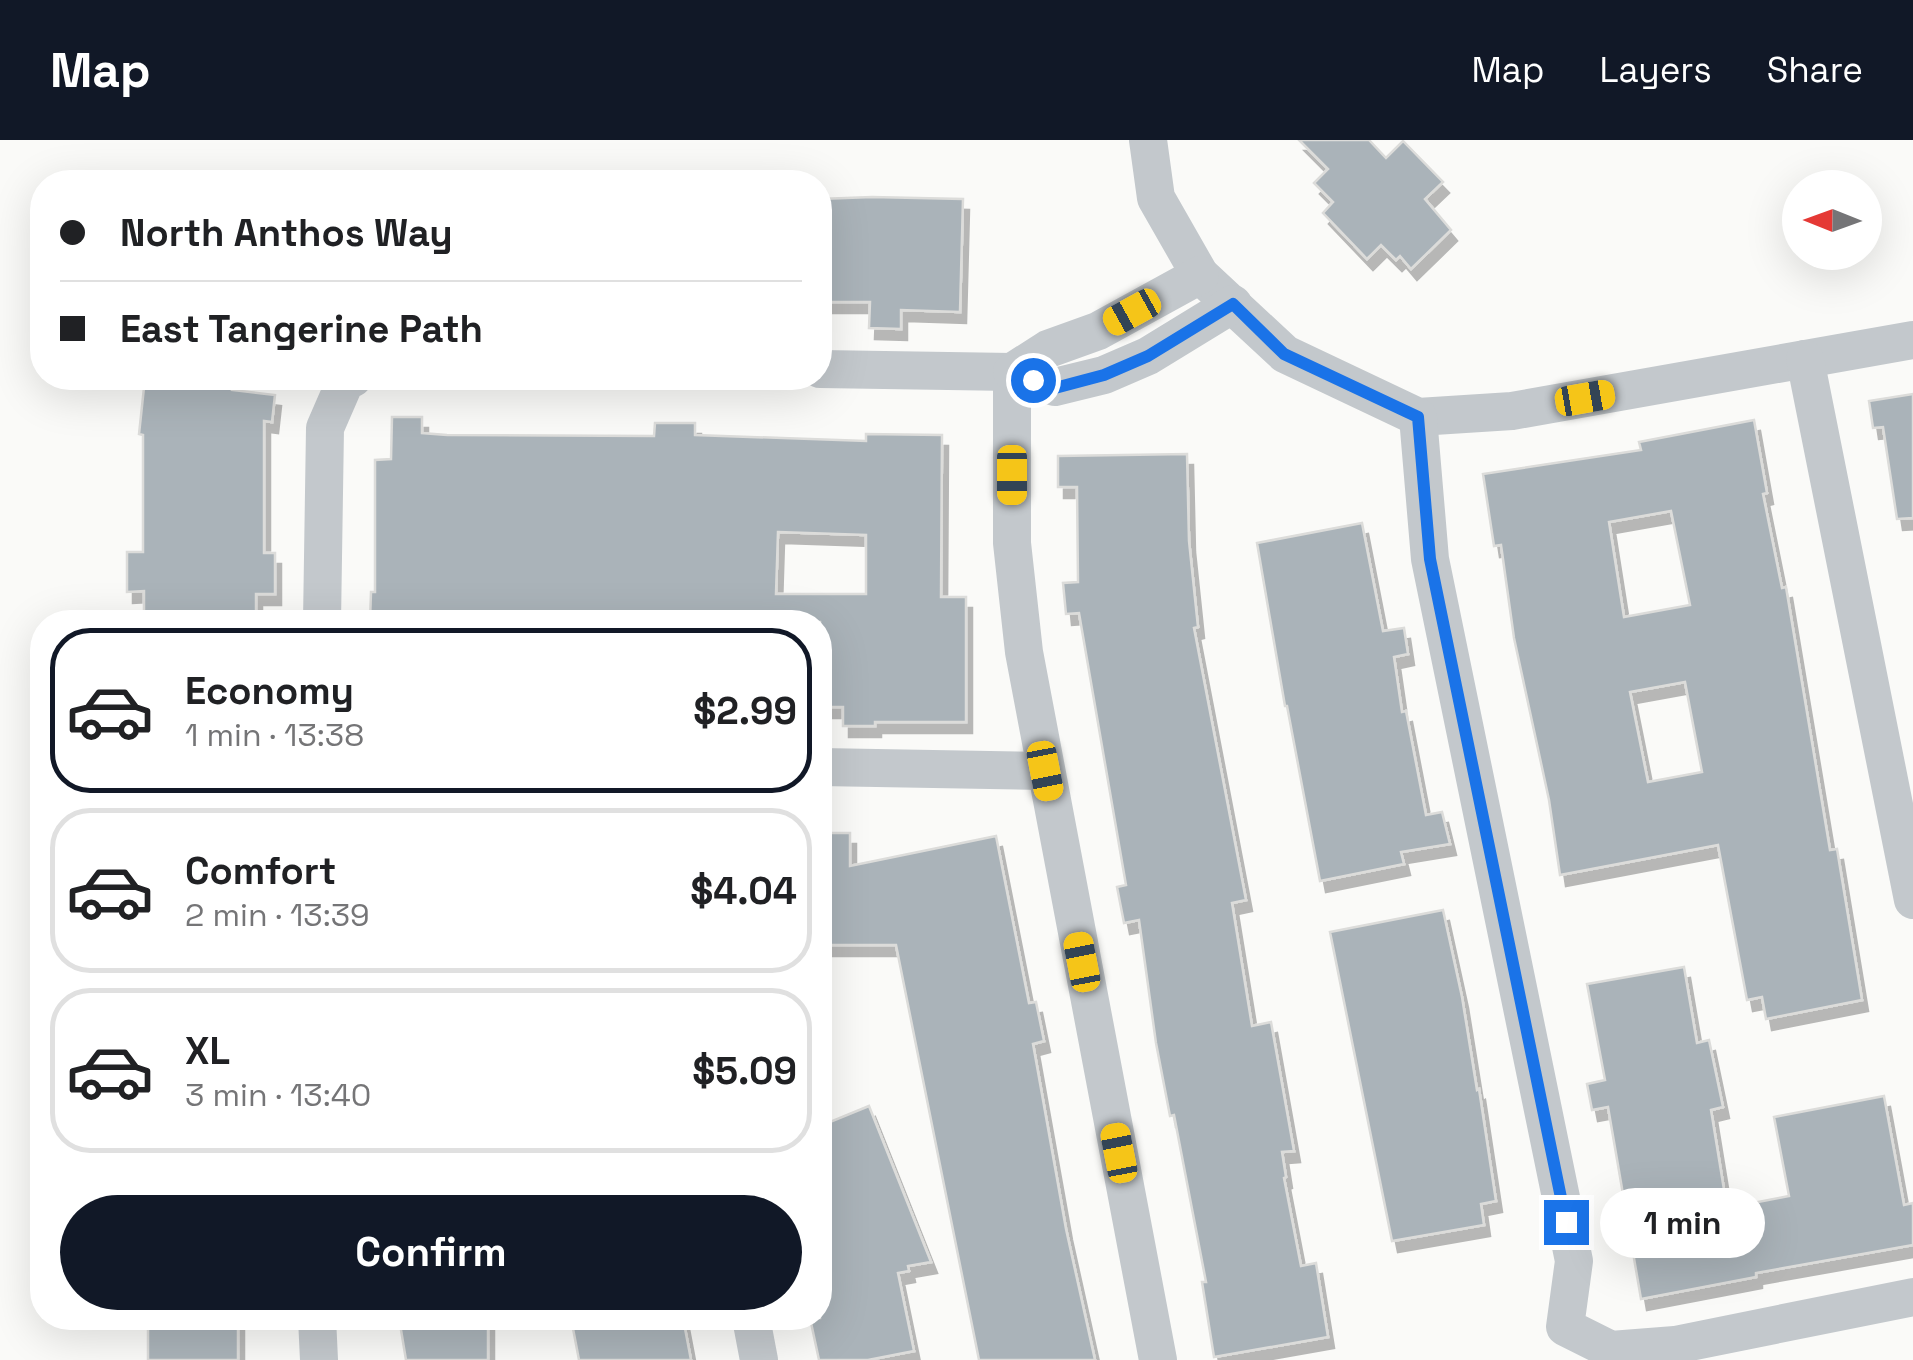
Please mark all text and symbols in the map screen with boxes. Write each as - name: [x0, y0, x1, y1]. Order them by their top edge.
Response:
- text: Map: [50, 40, 151, 101]
- text: Map: [1471, 48, 1544, 92]
- text: Layers: [1599, 48, 1712, 92]
- text: Share: [1767, 48, 1863, 92]
- north arrow: [1782, 170, 1882, 270]
- map controls: [1782, 170, 1882, 270]
- text: North Anthos Way: [120, 209, 453, 257]
- car: [1098, 284, 1166, 340]
- text: East Tangerine Path: [120, 305, 483, 353]
- route start: [1011, 358, 1056, 403]
- car: [1553, 378, 1617, 418]
- car: [997, 445, 1027, 505]
- icon: car: [65, 666, 155, 756]
- text: Economy: [185, 667, 354, 715]
- text: $2.99: [693, 687, 797, 735]
- text: 1 min · 13:38: [185, 715, 364, 755]
- car: [1025, 739, 1065, 803]
- icon: car: [65, 846, 155, 936]
- text: Comfort: [185, 847, 336, 895]
- text: $4.04: [690, 867, 797, 915]
- text: 2 min · 13:39: [185, 895, 370, 935]
- car: [1062, 930, 1102, 994]
- icon: car: [65, 1026, 155, 1116]
- text: XL: [185, 1027, 230, 1075]
- text: $5.09: [692, 1047, 797, 1095]
- text: 3 min · 13:40: [185, 1075, 371, 1115]
- car: [1099, 1121, 1139, 1185]
- callout: 1 min: [1601, 1187, 1766, 1257]
- button: Confirm: [60, 1195, 802, 1310]
- route end: [1544, 1200, 1589, 1245]
- text: 1 min: [1643, 1203, 1722, 1243]

